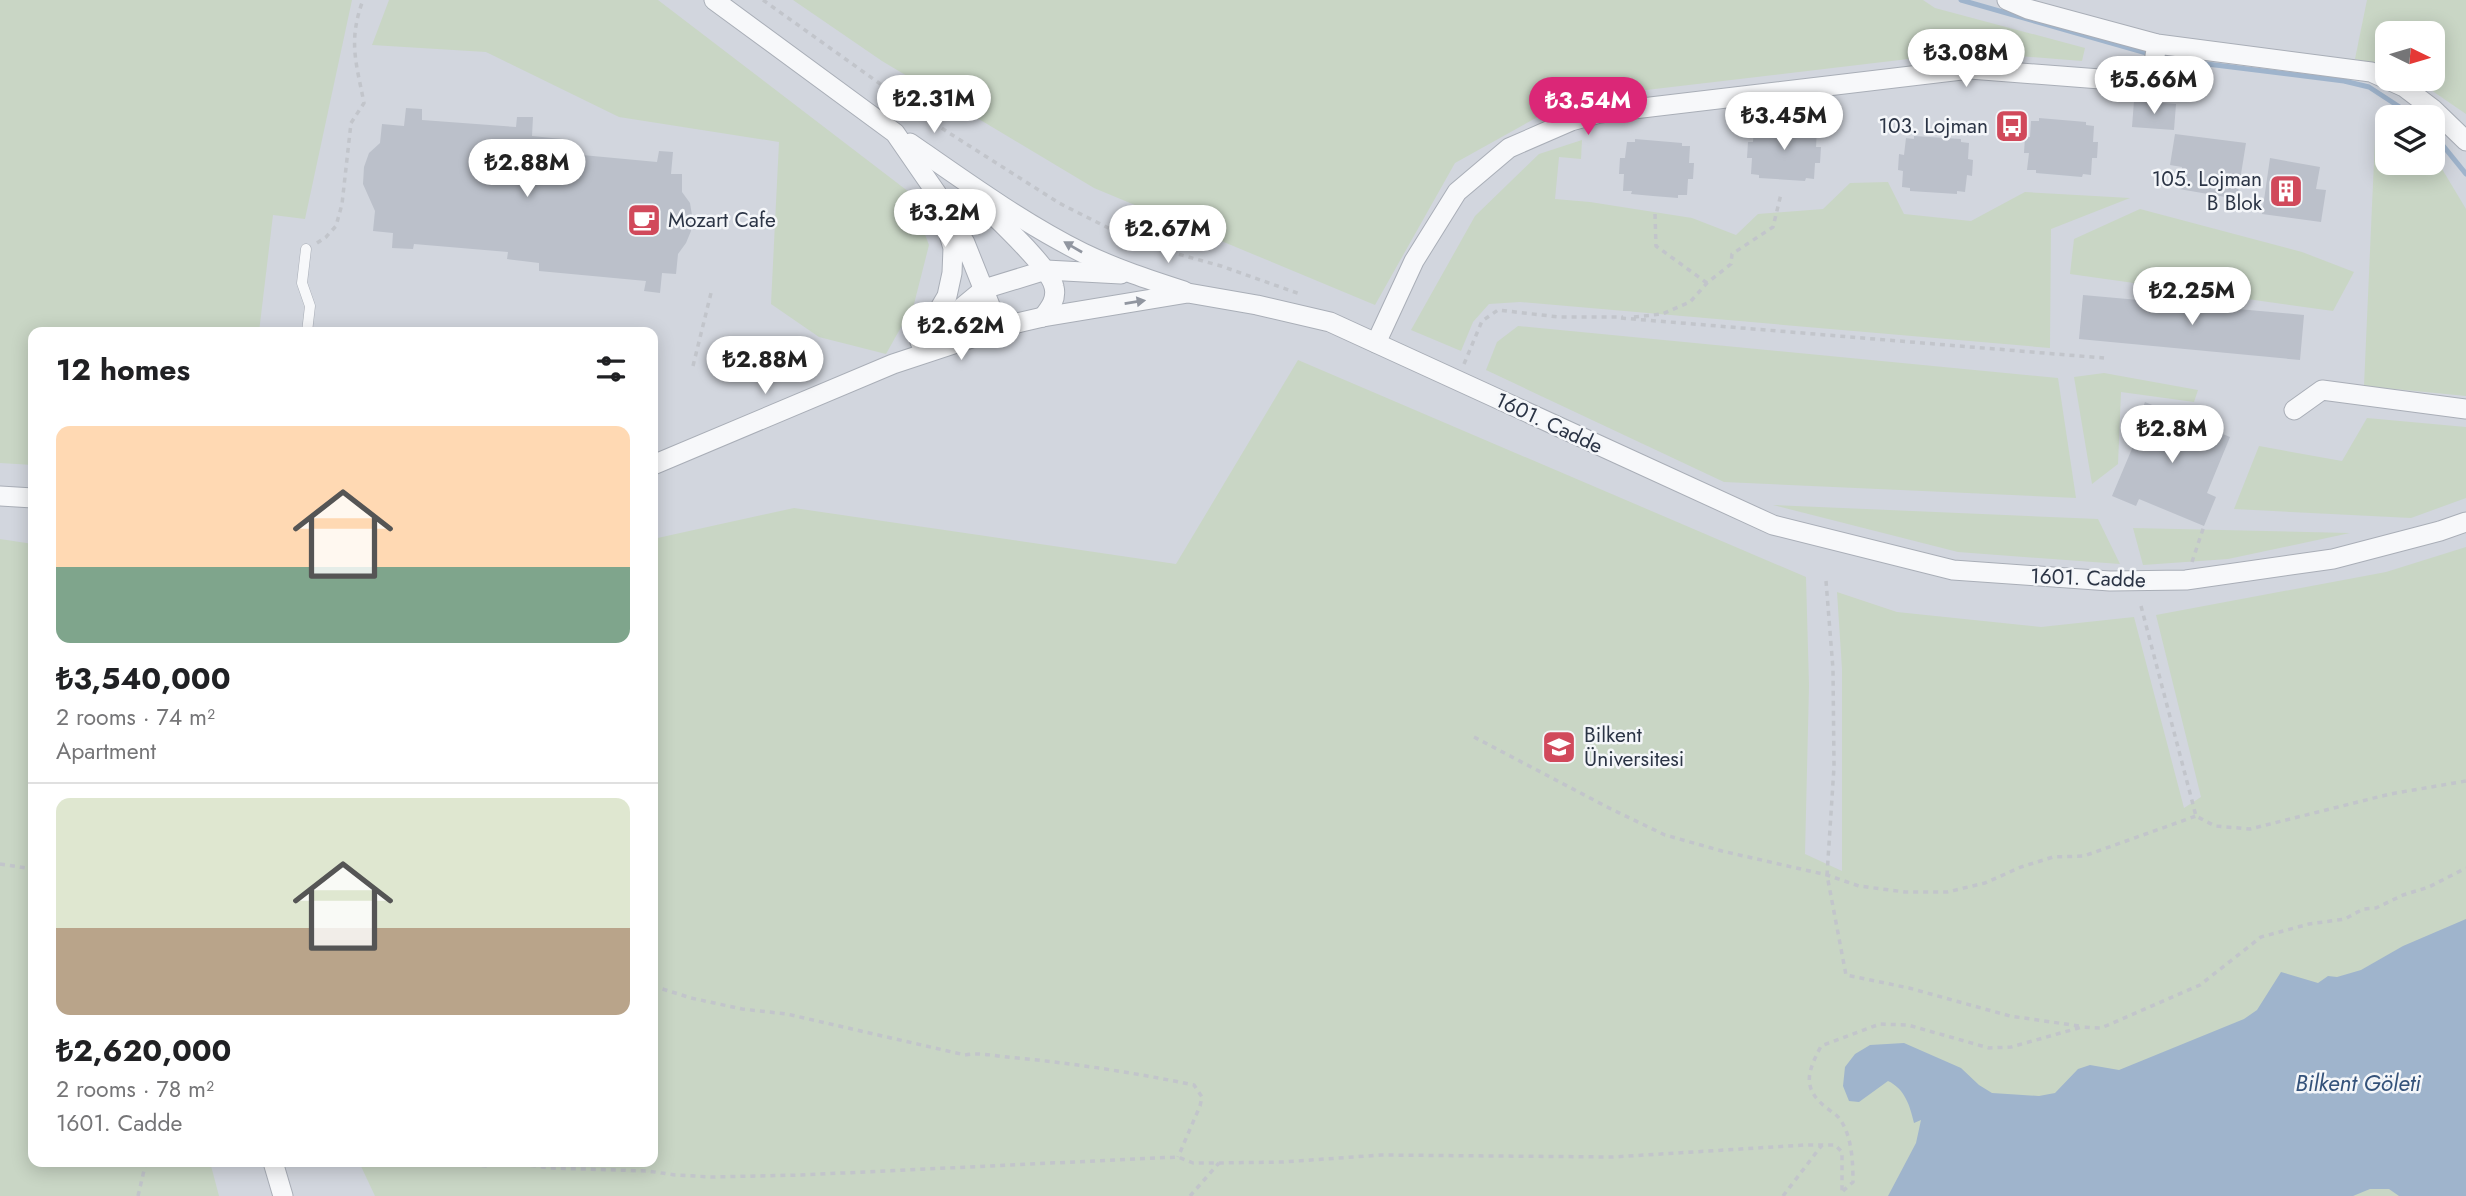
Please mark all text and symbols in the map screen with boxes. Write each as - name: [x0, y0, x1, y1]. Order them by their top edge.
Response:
- north arrow: [2375, 21, 2445, 91]
- map controls: [2375, 21, 2445, 175]
- pin: ₺3.08M: [1909, 29, 2023, 89]
- text: ₺3.08M: [1924, 35, 2008, 69]
- pin: ₺5.66M: [2097, 57, 2211, 116]
- text: ₺5.66M: [2111, 62, 2197, 96]
- pin: ₺2.31M: [877, 76, 991, 135]
- pin: ₺3.54M: [1531, 78, 1645, 137]
- text: ₺2.31M: [893, 81, 975, 115]
- text: ₺3.54M: [1545, 83, 1631, 117]
- pin: ₺3.45M: [1727, 92, 1841, 152]
- text: ₺3.45M: [1741, 98, 1827, 132]
- button: layers: [2375, 105, 2445, 175]
- bus stop icon: 103. Lojman: [1993, 107, 2031, 145]
- place label: 103. Lojman: [1879, 111, 1988, 141]
- pin: ₺2.88M: [470, 140, 584, 199]
- text: ₺2.88M: [485, 145, 570, 179]
- place label: 105. Lojman B Blok: [2152, 164, 2263, 218]
- building icon: 105. Lojman B Blok: [2267, 172, 2305, 210]
- pin: ₺3.2M: [896, 190, 994, 249]
- text: ₺3.2M: [910, 195, 980, 229]
- cafe icon: Mozart Cafe: [625, 201, 663, 239]
- place label: Mozart Cafe: [668, 205, 776, 235]
- pin: ₺2.67M: [1111, 205, 1225, 265]
- text: ₺2.67M: [1125, 211, 1211, 245]
- one-way arrow: [1063, 241, 1082, 253]
- pin: ₺2.25M: [2135, 268, 2249, 327]
- text: ₺2.25M: [2149, 273, 2235, 307]
- one-way arrow: [1124, 296, 1146, 307]
- pin: ₺2.62M: [904, 302, 1018, 362]
- text: ₺2.62M: [918, 308, 1004, 342]
- pin: ₺2.88M: [708, 336, 822, 396]
- text: ₺2.88M: [723, 342, 808, 376]
- text: 12 homes: [56, 348, 190, 391]
- icon: filters: [592, 350, 630, 388]
- street label: 1601. Cadde: [1490, 385, 1608, 461]
- pin: ₺2.8M: [2123, 406, 2221, 465]
- text: ₺2.8M: [2137, 411, 2207, 445]
- icon: home: [280, 471, 406, 597]
- street label: 1601. Cadde: [2030, 561, 2146, 595]
- text: ₺3,540,000: [56, 657, 231, 700]
- text: 2 rooms · 74 m²: [56, 700, 215, 734]
- place label: Bilkent Üniversitesi: [1584, 720, 1684, 774]
- school or university icon: Bilkent Üniversitesi: [1540, 728, 1578, 766]
- text: Apartment: [56, 734, 156, 768]
- icon: home: [280, 843, 406, 969]
- text: ₺2,620,000: [56, 1029, 231, 1072]
- water label: Bilkent Göleti: [2295, 1066, 2422, 1100]
- text: 2 rooms · 78 m²: [56, 1072, 214, 1106]
- text: 1601. Cadde: [56, 1106, 182, 1140]

